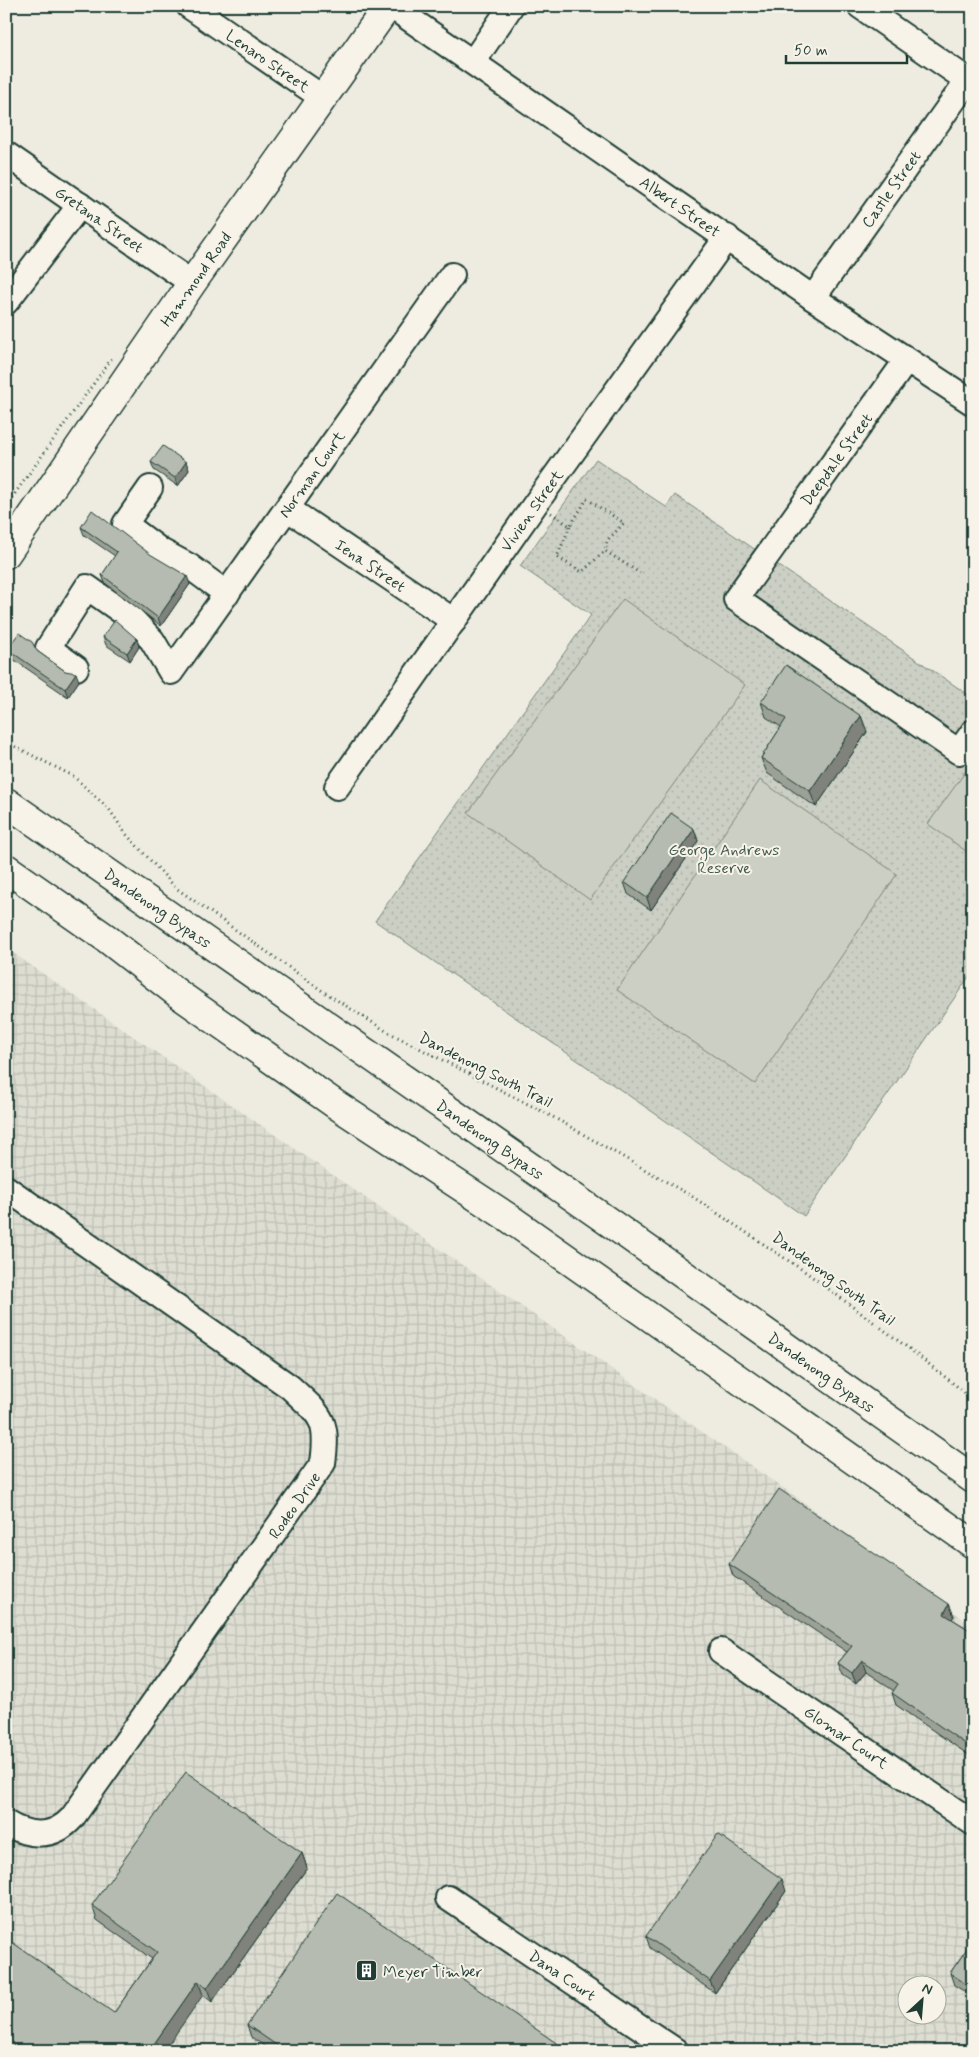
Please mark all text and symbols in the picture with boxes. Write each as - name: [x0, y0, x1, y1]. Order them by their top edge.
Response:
- street label: Lenaro Street: [221, 25, 314, 98]
- scale bar: [786, 32, 908, 64]
- text: 50 m: [794, 41, 828, 61]
- street label: Castle Street: [857, 147, 927, 232]
- street label: Albert Street: [635, 172, 724, 243]
- street label: Gretana Street: [50, 182, 147, 258]
- street label: Hammond Road: [156, 228, 237, 331]
- street label: Deepdale Street: [797, 409, 878, 510]
- street label: Norman Court: [275, 427, 351, 522]
- street label: Vivien Street: [496, 466, 569, 556]
- street label: Iena Street: [331, 535, 409, 597]
- park label: George Andrews Reserve: [669, 840, 779, 879]
- street label: Dandenong Bypass: [99, 864, 215, 954]
- street label: Dandenong South Trail: [415, 1028, 556, 1114]
- street label: Dandenong Bypass: [431, 1096, 547, 1185]
- street label: Dandenong South Trail: [767, 1227, 899, 1332]
- street label: Dandenong Bypass: [763, 1328, 878, 1418]
- street label: Rodeo Drive: [265, 1468, 326, 1543]
- street label: Glomar Court: [799, 1702, 892, 1774]
- street label: Dana Court: [524, 1946, 599, 2006]
- building icon: Meyer Timber: [355, 1959, 379, 1983]
- place label: Meyer Timber: [383, 1962, 483, 1983]
- north arrow: [896, 1974, 946, 2024]
- text: N: [919, 1979, 935, 1999]

